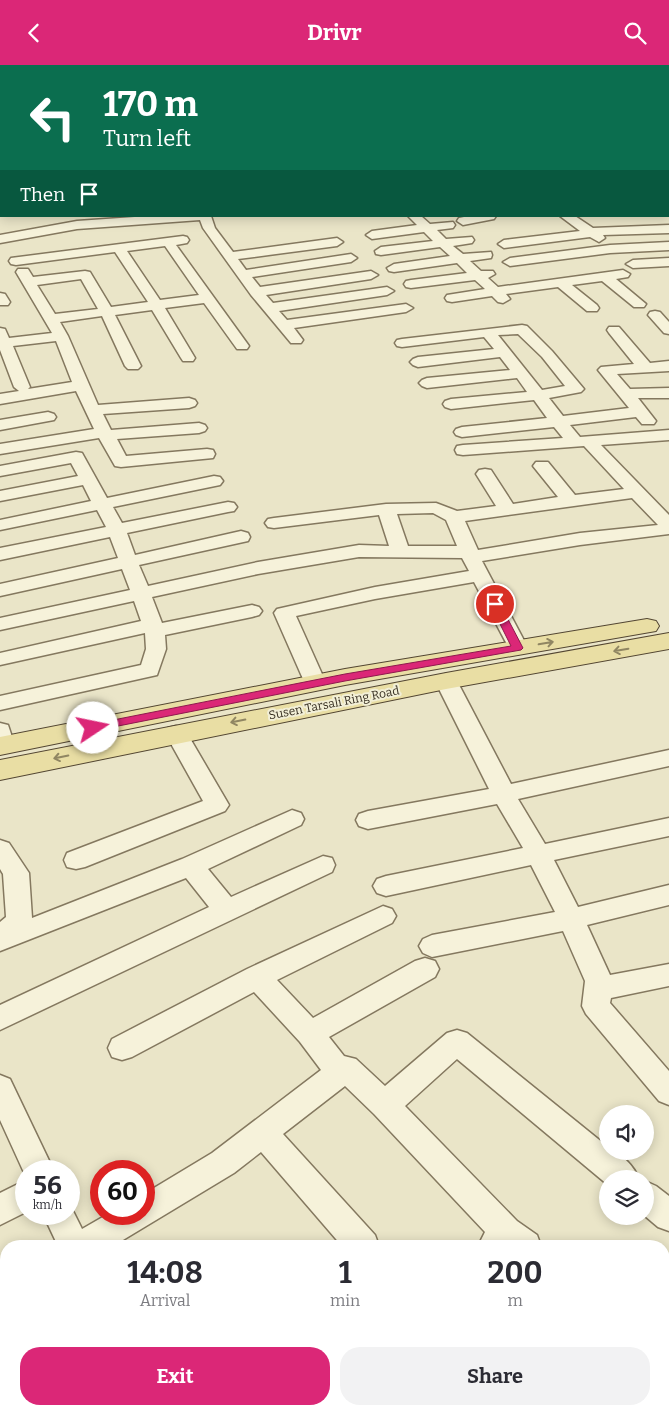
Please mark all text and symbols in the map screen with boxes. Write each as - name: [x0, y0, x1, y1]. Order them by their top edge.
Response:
- icon: back: [20, 19, 48, 47]
- text: Drivr: [307, 19, 362, 46]
- icon: search: [621, 19, 649, 47]
- text: 170 m: [103, 83, 198, 125]
- icon: left: [20, 85, 85, 150]
- text: Turn left: [103, 125, 191, 152]
- icon: arrive: [75, 180, 103, 208]
- text: Then: [20, 183, 65, 206]
- pin: [474, 583, 516, 625]
- icon: arrive: [481, 590, 509, 618]
- one-way arrow: [538, 637, 554, 647]
- one-way arrow: [613, 645, 629, 655]
- street label: Susen Tarsali Ring Road: [268, 683, 400, 723]
- position arrow: [66, 701, 118, 753]
- one-way arrow: [230, 717, 246, 727]
- one-way arrow: [54, 753, 70, 762]
- map controls: [599, 1105, 654, 1225]
- button: sound: [599, 1105, 654, 1160]
- speed limit sign: 60: [90, 1160, 155, 1225]
- button: layers: [599, 1170, 654, 1225]
- text: 56: [33, 1171, 62, 1201]
- text: km/h: [33, 1198, 62, 1212]
- text: 14:08: [127, 1255, 203, 1291]
- text: 1: [339, 1255, 352, 1291]
- text: 200: [488, 1255, 543, 1291]
- text: Arrival: [140, 1291, 190, 1310]
- text: min: [330, 1291, 360, 1310]
- text: m: [507, 1291, 523, 1310]
- button: Exit: [20, 1347, 330, 1405]
- button: Share: [340, 1347, 650, 1405]

